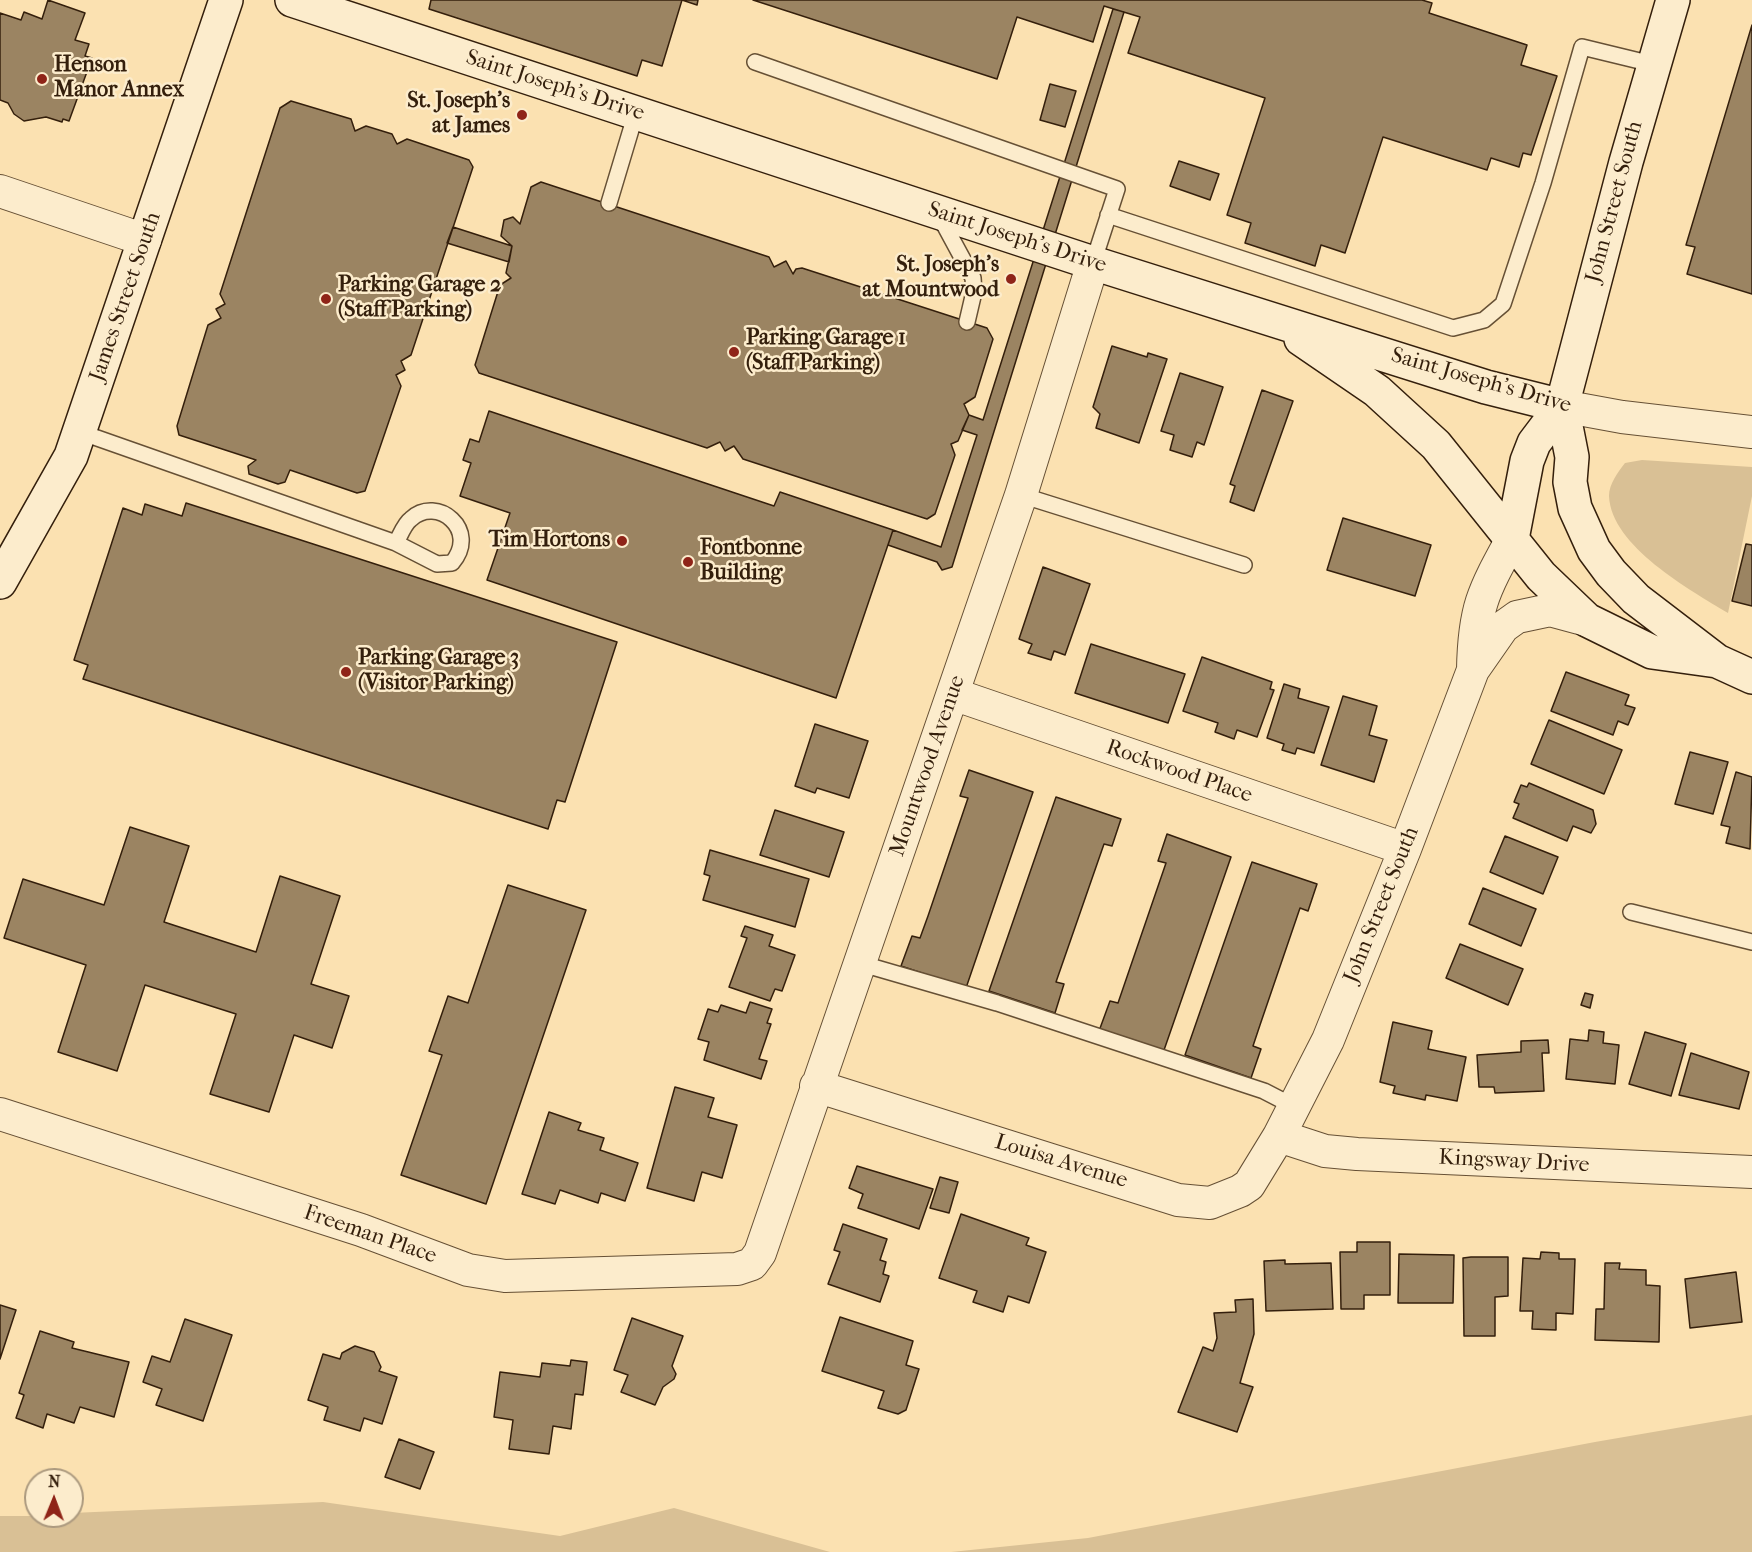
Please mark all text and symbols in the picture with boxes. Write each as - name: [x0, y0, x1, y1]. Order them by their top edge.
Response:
- street label: Saint Joseph's Drive: [462, 45, 648, 127]
- place label: Henson Manor Annex: [54, 53, 184, 104]
- marker: Henson Manor Annex: [35, 72, 49, 86]
- place label: St. Joseph's at James: [407, 89, 510, 140]
- marker: St. Joseph's at James: [515, 108, 529, 122]
- street label: John Street South: [1581, 118, 1649, 286]
- street label: Saint Joseph's Drive: [924, 197, 1110, 279]
- street label: James Street South: [85, 209, 167, 385]
- place label: St. Joseph's at Mountwood: [862, 253, 999, 304]
- marker: St. Joseph's at Mountwood: [1004, 272, 1018, 286]
- place label: Parking Garage 2 (Staff Parking): [338, 273, 501, 324]
- marker: Parking Garage 2 (Staff Parking): [319, 292, 333, 306]
- place label: Parking Garage 1 (Staff Parking): [746, 326, 906, 378]
- street label: Saint Joseph's Drive: [1388, 343, 1574, 419]
- marker: Parking Garage 1 (Staff Parking): [727, 345, 741, 359]
- place label: Tim Hortons: [489, 528, 610, 554]
- marker: Tim Hortons: [615, 534, 629, 548]
- place label: Fontbonne Building: [700, 536, 802, 588]
- marker: Fontbonne Building: [681, 555, 695, 569]
- place label: Parking Garage 3 (Visitor Parking): [358, 646, 519, 698]
- marker: Parking Garage 3 (Visitor Parking): [339, 665, 353, 679]
- street label: Mountwood Avenue: [885, 672, 971, 860]
- street label: Rockwood Place: [1102, 735, 1256, 809]
- street label: John Street South: [1339, 823, 1425, 987]
- street label: Louisa Avenue: [991, 1129, 1131, 1195]
- street label: Kingsway Drive: [1438, 1145, 1590, 1179]
- street label: Freeman Place: [300, 1200, 440, 1270]
- north arrow: [24, 1468, 84, 1528]
- text: N: [48, 1472, 61, 1491]

